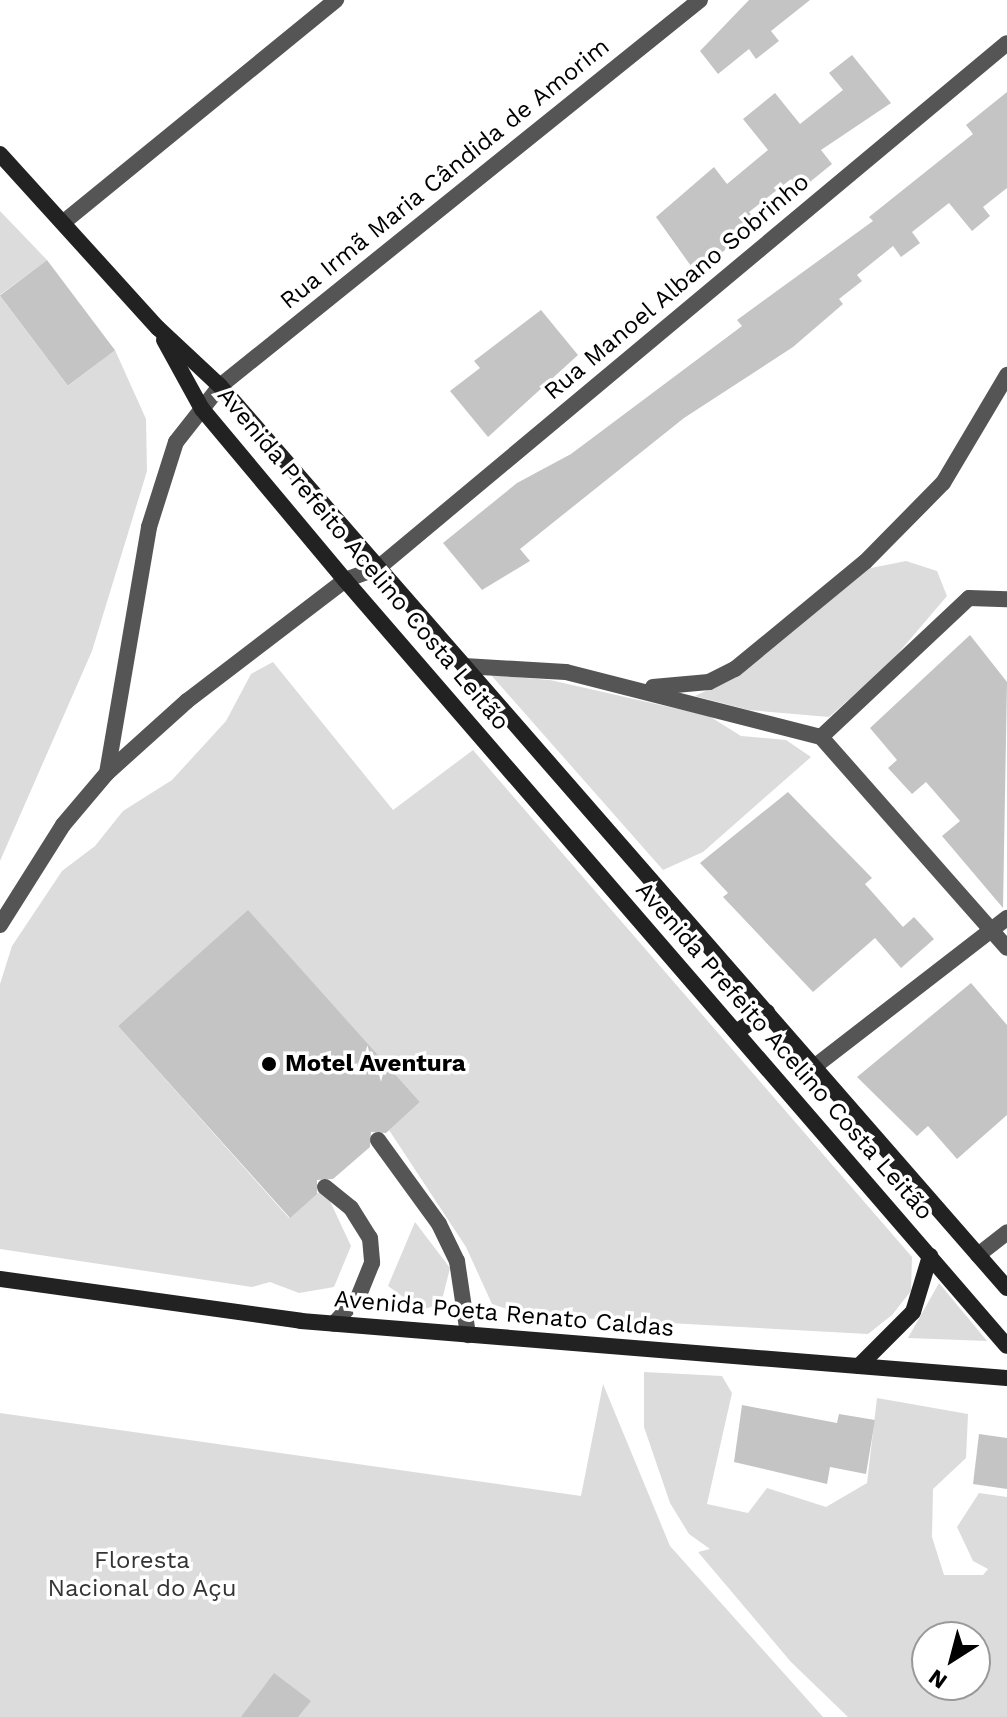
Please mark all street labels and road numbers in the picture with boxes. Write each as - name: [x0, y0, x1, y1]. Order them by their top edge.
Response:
- street label: Rua Irmã Maria Cândida de Amorim: [274, 31, 616, 317]
- street label: Rua Manoel Albano Sobrinho: [538, 167, 816, 407]
- street label: Avenida Prefeito Acelino Costa Leitão: [210, 381, 516, 737]
- street label: Avenida Prefeito Acelino Costa Leitão: [629, 875, 939, 1227]
- street label: Avenida Poeta Renato Caldas: [332, 1285, 676, 1343]

